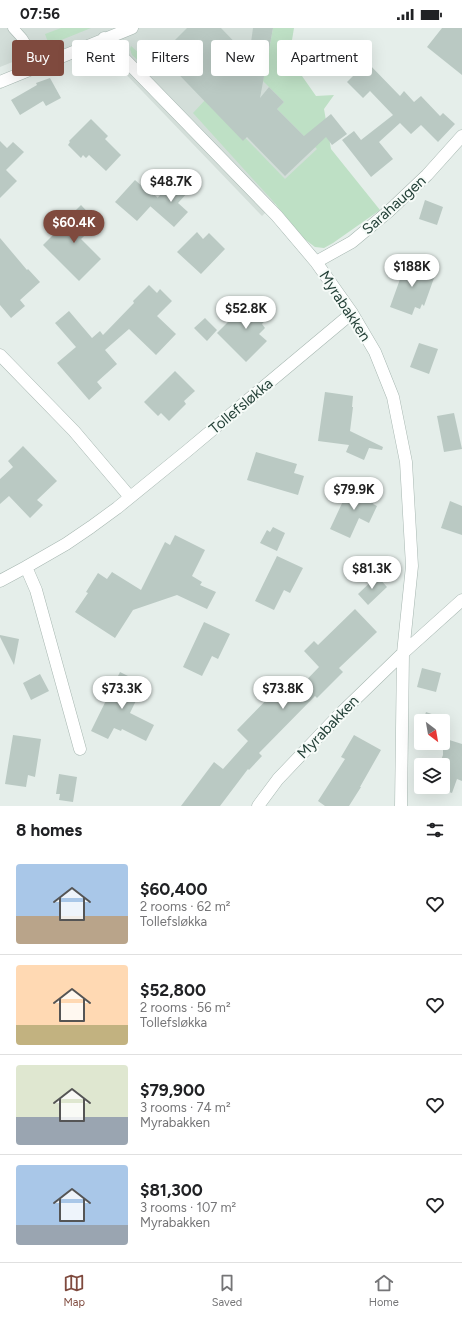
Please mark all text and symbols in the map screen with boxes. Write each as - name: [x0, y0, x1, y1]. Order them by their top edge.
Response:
- text: 07:56: [20, 5, 60, 23]
- chip: Buy: [12, 40, 64, 76]
- chip: Rent: [72, 40, 129, 76]
- chip: Filters: [137, 40, 203, 76]
- chip: New: [211, 40, 269, 76]
- chip: Apartment: [277, 40, 372, 76]
- pin: $48.7K: [138, 169, 204, 203]
- street label: Sarahaugen: [358, 172, 430, 238]
- text: $48.7K: [150, 174, 192, 189]
- pin: $60.4K: [41, 210, 107, 244]
- text: $60.4K: [52, 215, 96, 230]
- pin: $188K: [384, 254, 440, 288]
- text: $188K: [393, 259, 431, 274]
- street label: Myrabakken: [315, 267, 375, 345]
- pin: $52.8K: [213, 296, 279, 330]
- text: $52.8K: [225, 301, 267, 316]
- street label: Tollefsløkka: [206, 374, 276, 438]
- pin: $79.9K: [321, 477, 387, 511]
- text: $79.9K: [333, 482, 375, 497]
- pin: $81.3K: [339, 556, 405, 590]
- text: $81.3K: [352, 561, 392, 576]
- pin: $73.3K: [89, 676, 155, 710]
- pin: $73.8K: [250, 676, 316, 710]
- text: $73.3K: [102, 681, 142, 696]
- text: $73.8K: [262, 681, 304, 696]
- street label: Myrabakken: [293, 692, 363, 762]
- north arrow: [414, 714, 450, 750]
- map controls: [414, 714, 450, 794]
- button: layers: [414, 758, 450, 794]
- icon: filters: [424, 819, 446, 841]
- text: 8 homes: [16, 820, 82, 840]
- text: $60,400: [140, 879, 207, 899]
- icon: home: [48, 880, 96, 928]
- icon: heart: [424, 893, 446, 915]
- text: 2 rooms · 62 m²: [140, 899, 230, 914]
- text: Tollefsløkka: [140, 914, 207, 929]
- text: $52,800: [140, 980, 206, 1000]
- icon: home: [48, 981, 96, 1029]
- icon: heart: [424, 994, 446, 1016]
- text: 2 rooms · 56 m²: [140, 1000, 231, 1015]
- text: Tollefsløkka: [140, 1015, 207, 1030]
- text: $79,900: [140, 1080, 205, 1100]
- icon: home: [48, 1081, 96, 1129]
- icon: heart: [424, 1094, 446, 1116]
- text: 3 rooms · 74 m²: [140, 1100, 231, 1115]
- text: Myrabakken: [140, 1115, 210, 1130]
- text: $81,300: [140, 1180, 203, 1200]
- icon: home: [48, 1181, 96, 1229]
- icon: heart: [424, 1194, 446, 1216]
- text: 3 rooms · 107 m²: [140, 1200, 236, 1215]
- text: Myrabakken: [140, 1215, 210, 1230]
- tab: Map: [63, 1272, 85, 1309]
- tab: Saved: [212, 1272, 242, 1309]
- tab: Home: [369, 1272, 399, 1309]

